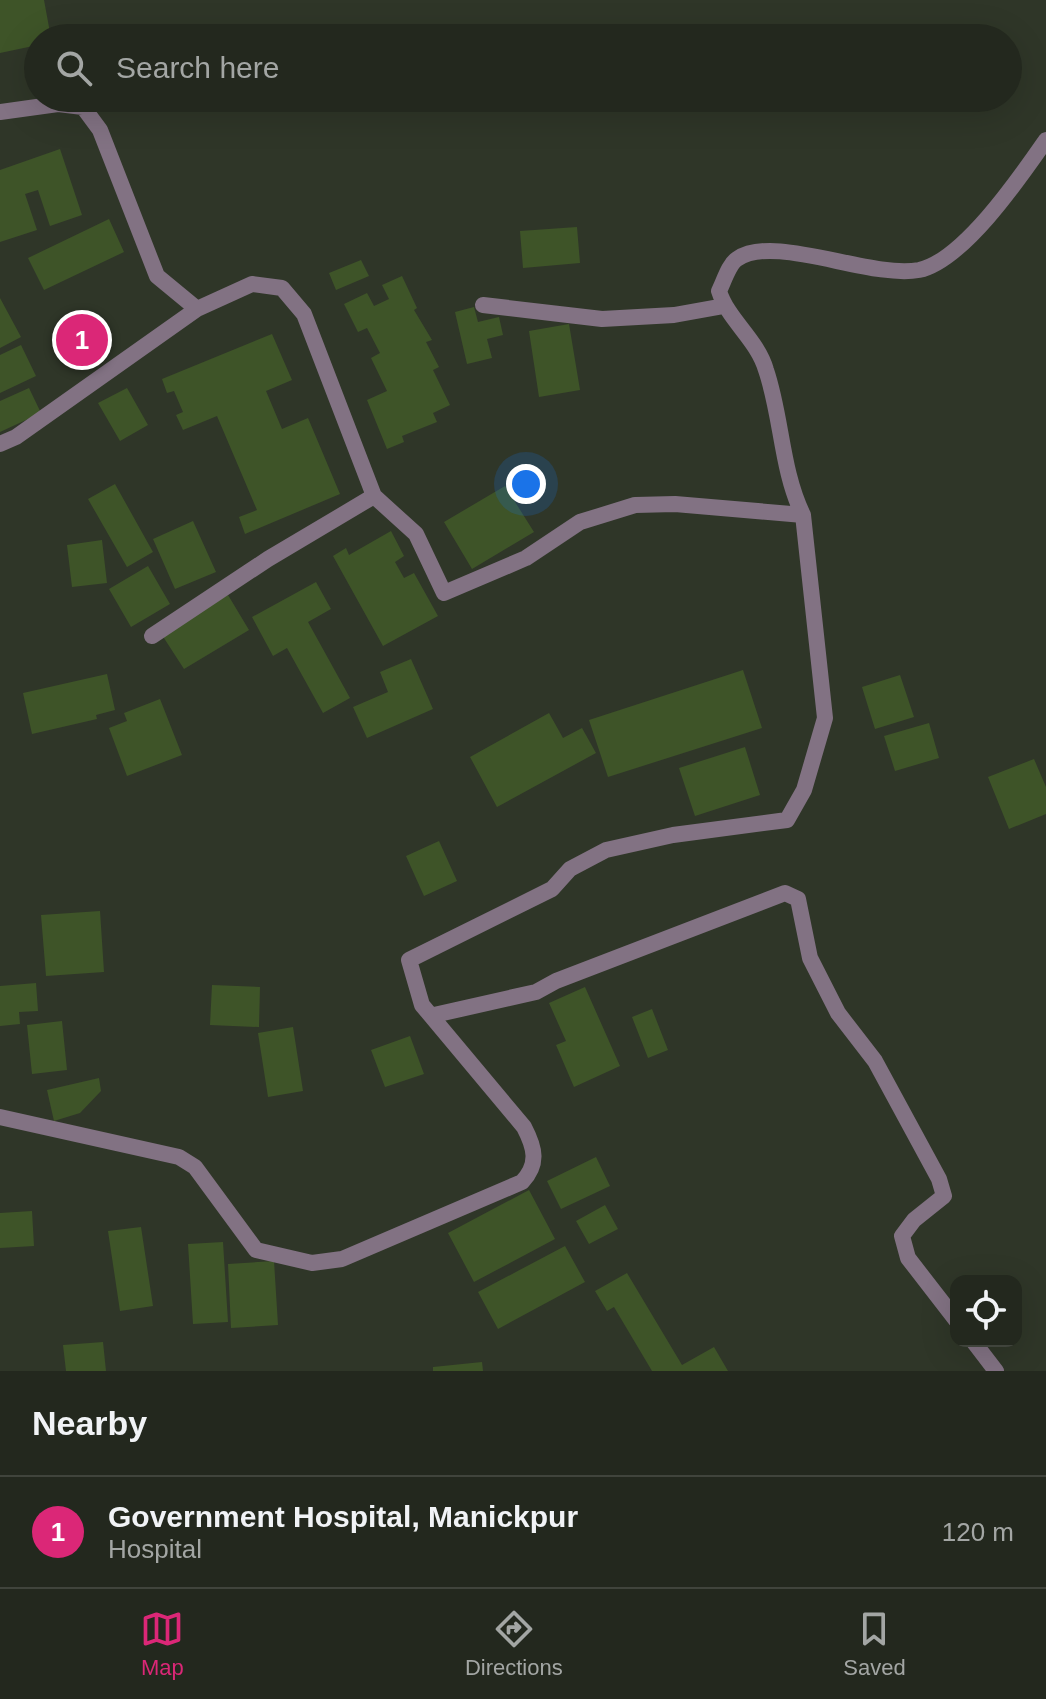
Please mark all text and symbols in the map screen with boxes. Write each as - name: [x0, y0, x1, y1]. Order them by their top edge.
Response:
- search box: [24, 24, 1022, 112]
- icon: search: [52, 46, 96, 90]
- text: Search here: [116, 51, 279, 84]
- pin: 1: [56, 310, 108, 370]
- your location: [506, 464, 546, 504]
- map controls: [950, 1275, 1022, 1347]
- button: locate: [950, 1275, 1022, 1347]
- text: Nearby: [32, 1404, 147, 1442]
- text: Government Hospital, Manickpur: [108, 1500, 578, 1533]
- text: 1: [51, 1517, 65, 1547]
- text: 120 m: [942, 1517, 1014, 1547]
- text: Hospital: [108, 1534, 202, 1564]
- tab: Map: [140, 1607, 184, 1681]
- tab: Directions: [465, 1607, 563, 1681]
- tab: Saved: [843, 1607, 906, 1681]

